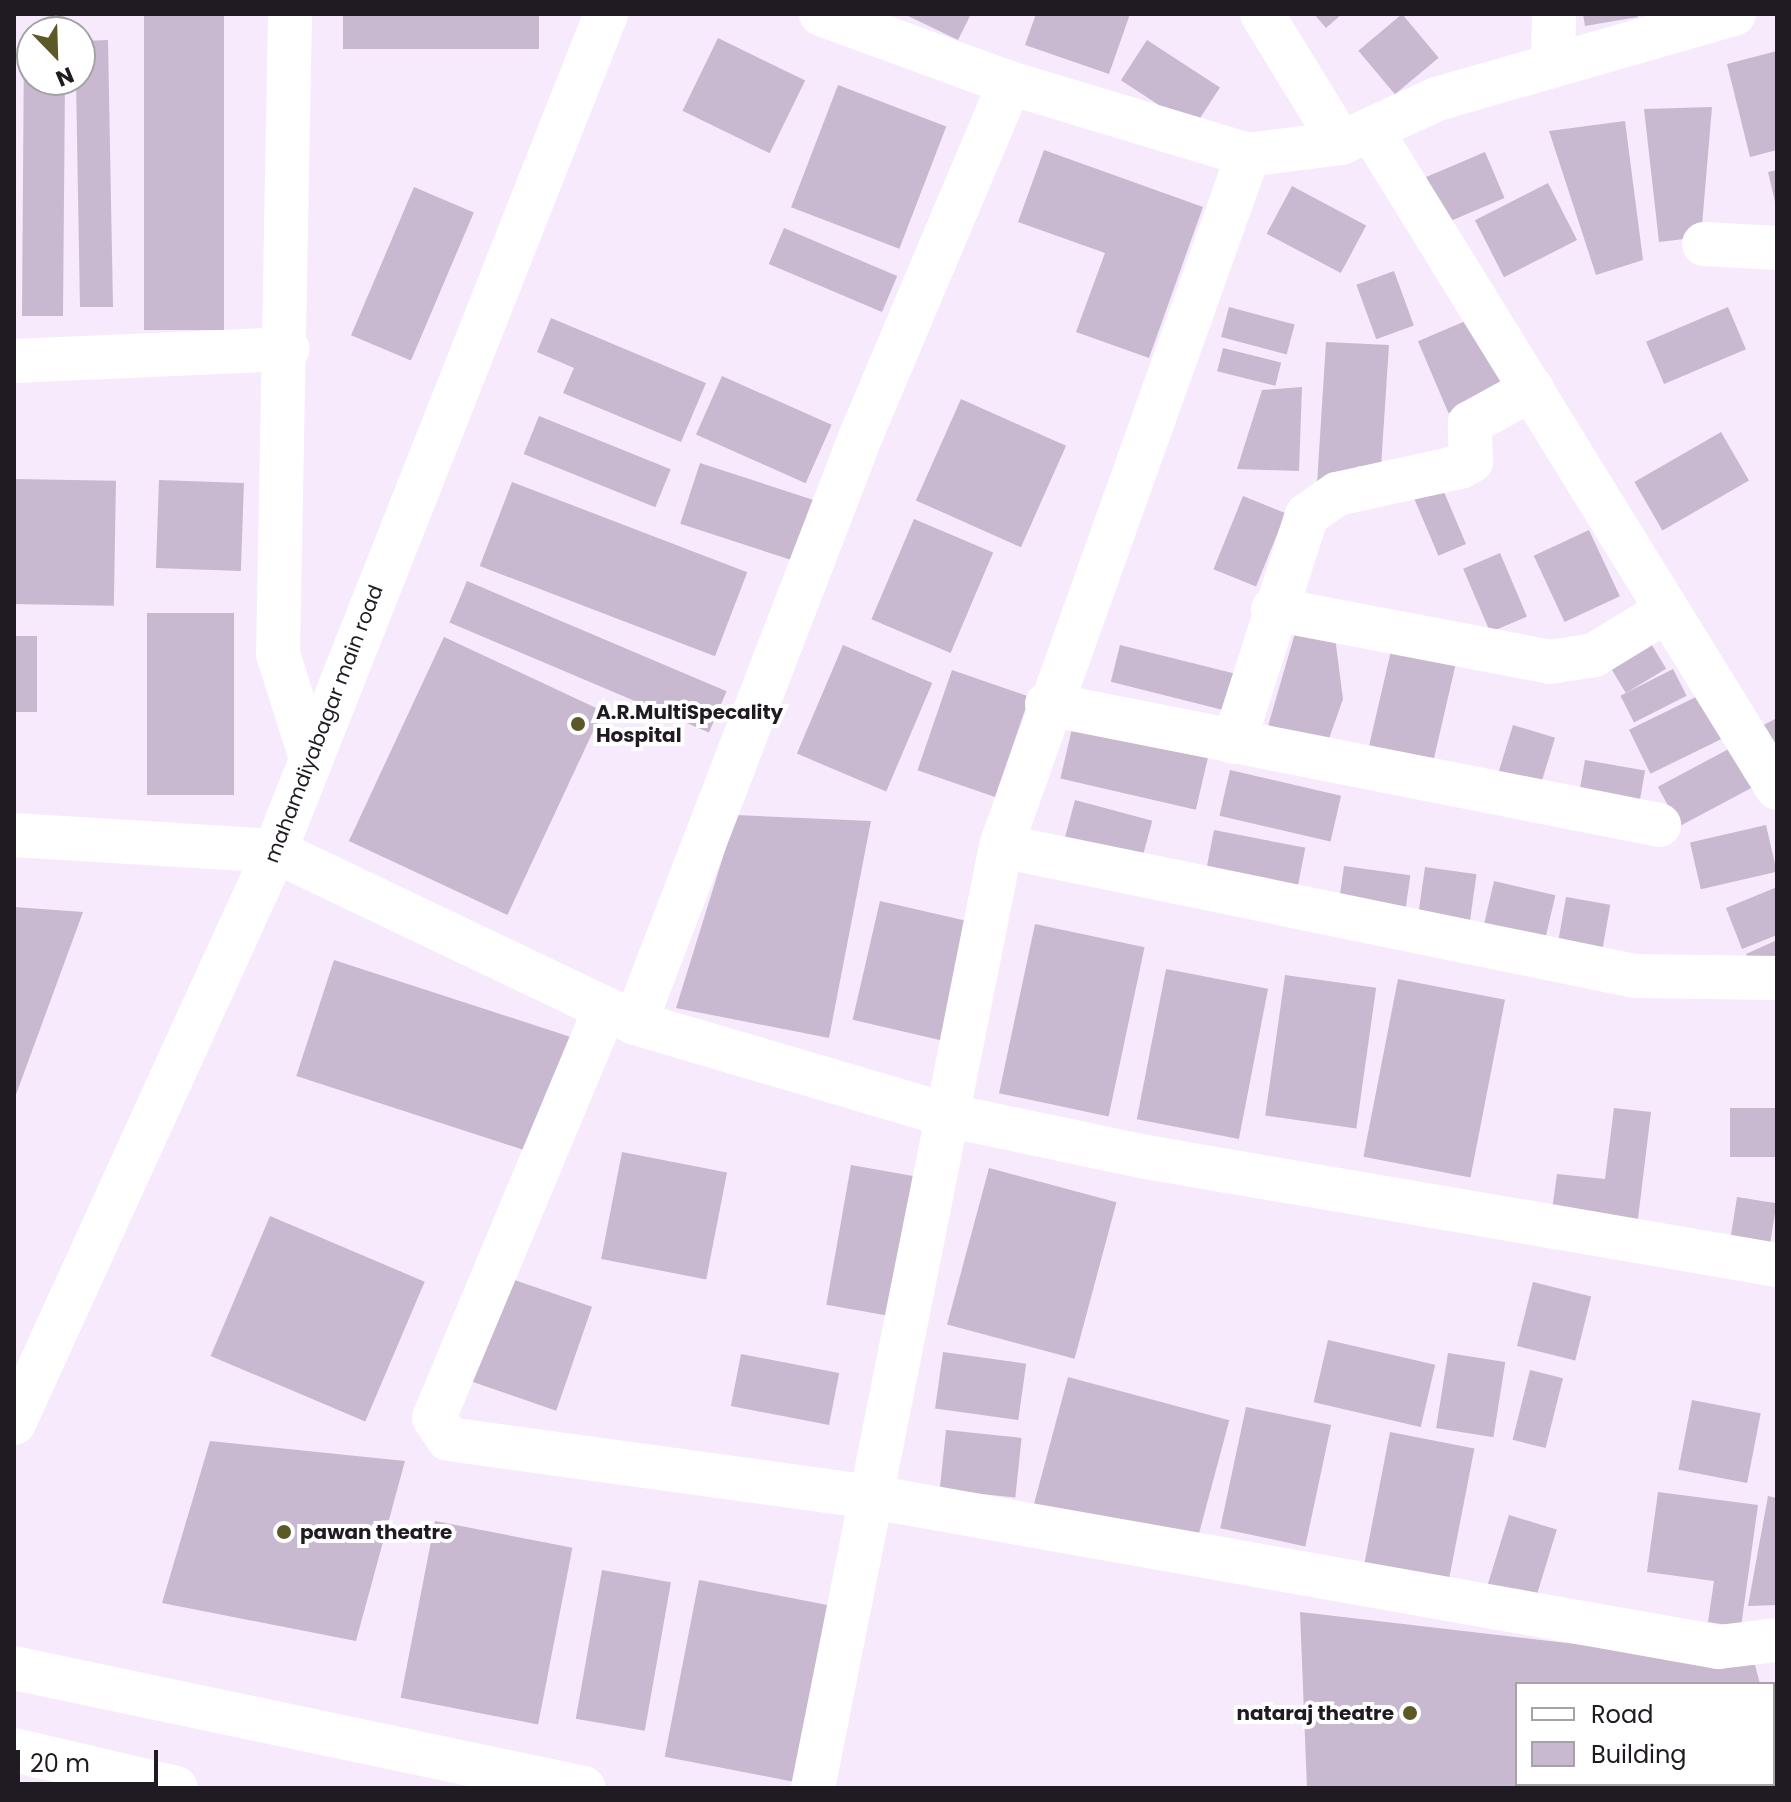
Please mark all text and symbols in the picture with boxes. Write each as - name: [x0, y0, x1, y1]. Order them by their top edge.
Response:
- north arrow: [16, 16, 96, 96]
- text: N: [51, 59, 78, 94]
- street label: mahamdiyabagar main road: [260, 582, 388, 866]
- place label: A.R.MultiSpecality Hospital: [596, 700, 783, 747]
- marker: A.R.MultiSpecality Hospital: [567, 713, 589, 735]
- place label: pawan theatre: [300, 1520, 452, 1544]
- marker: pawan theatre: [275, 1523, 293, 1541]
- legend: [1515, 1682, 1775, 1786]
- text: Road: [1591, 1698, 1653, 1731]
- place label: nataraj theatre: [1236, 1701, 1394, 1725]
- marker: nataraj theatre: [1401, 1704, 1419, 1722]
- scale bar: [20, 1734, 162, 1784]
- text: Building: [1591, 1738, 1687, 1771]
- text: 20 m: [30, 1747, 90, 1780]

